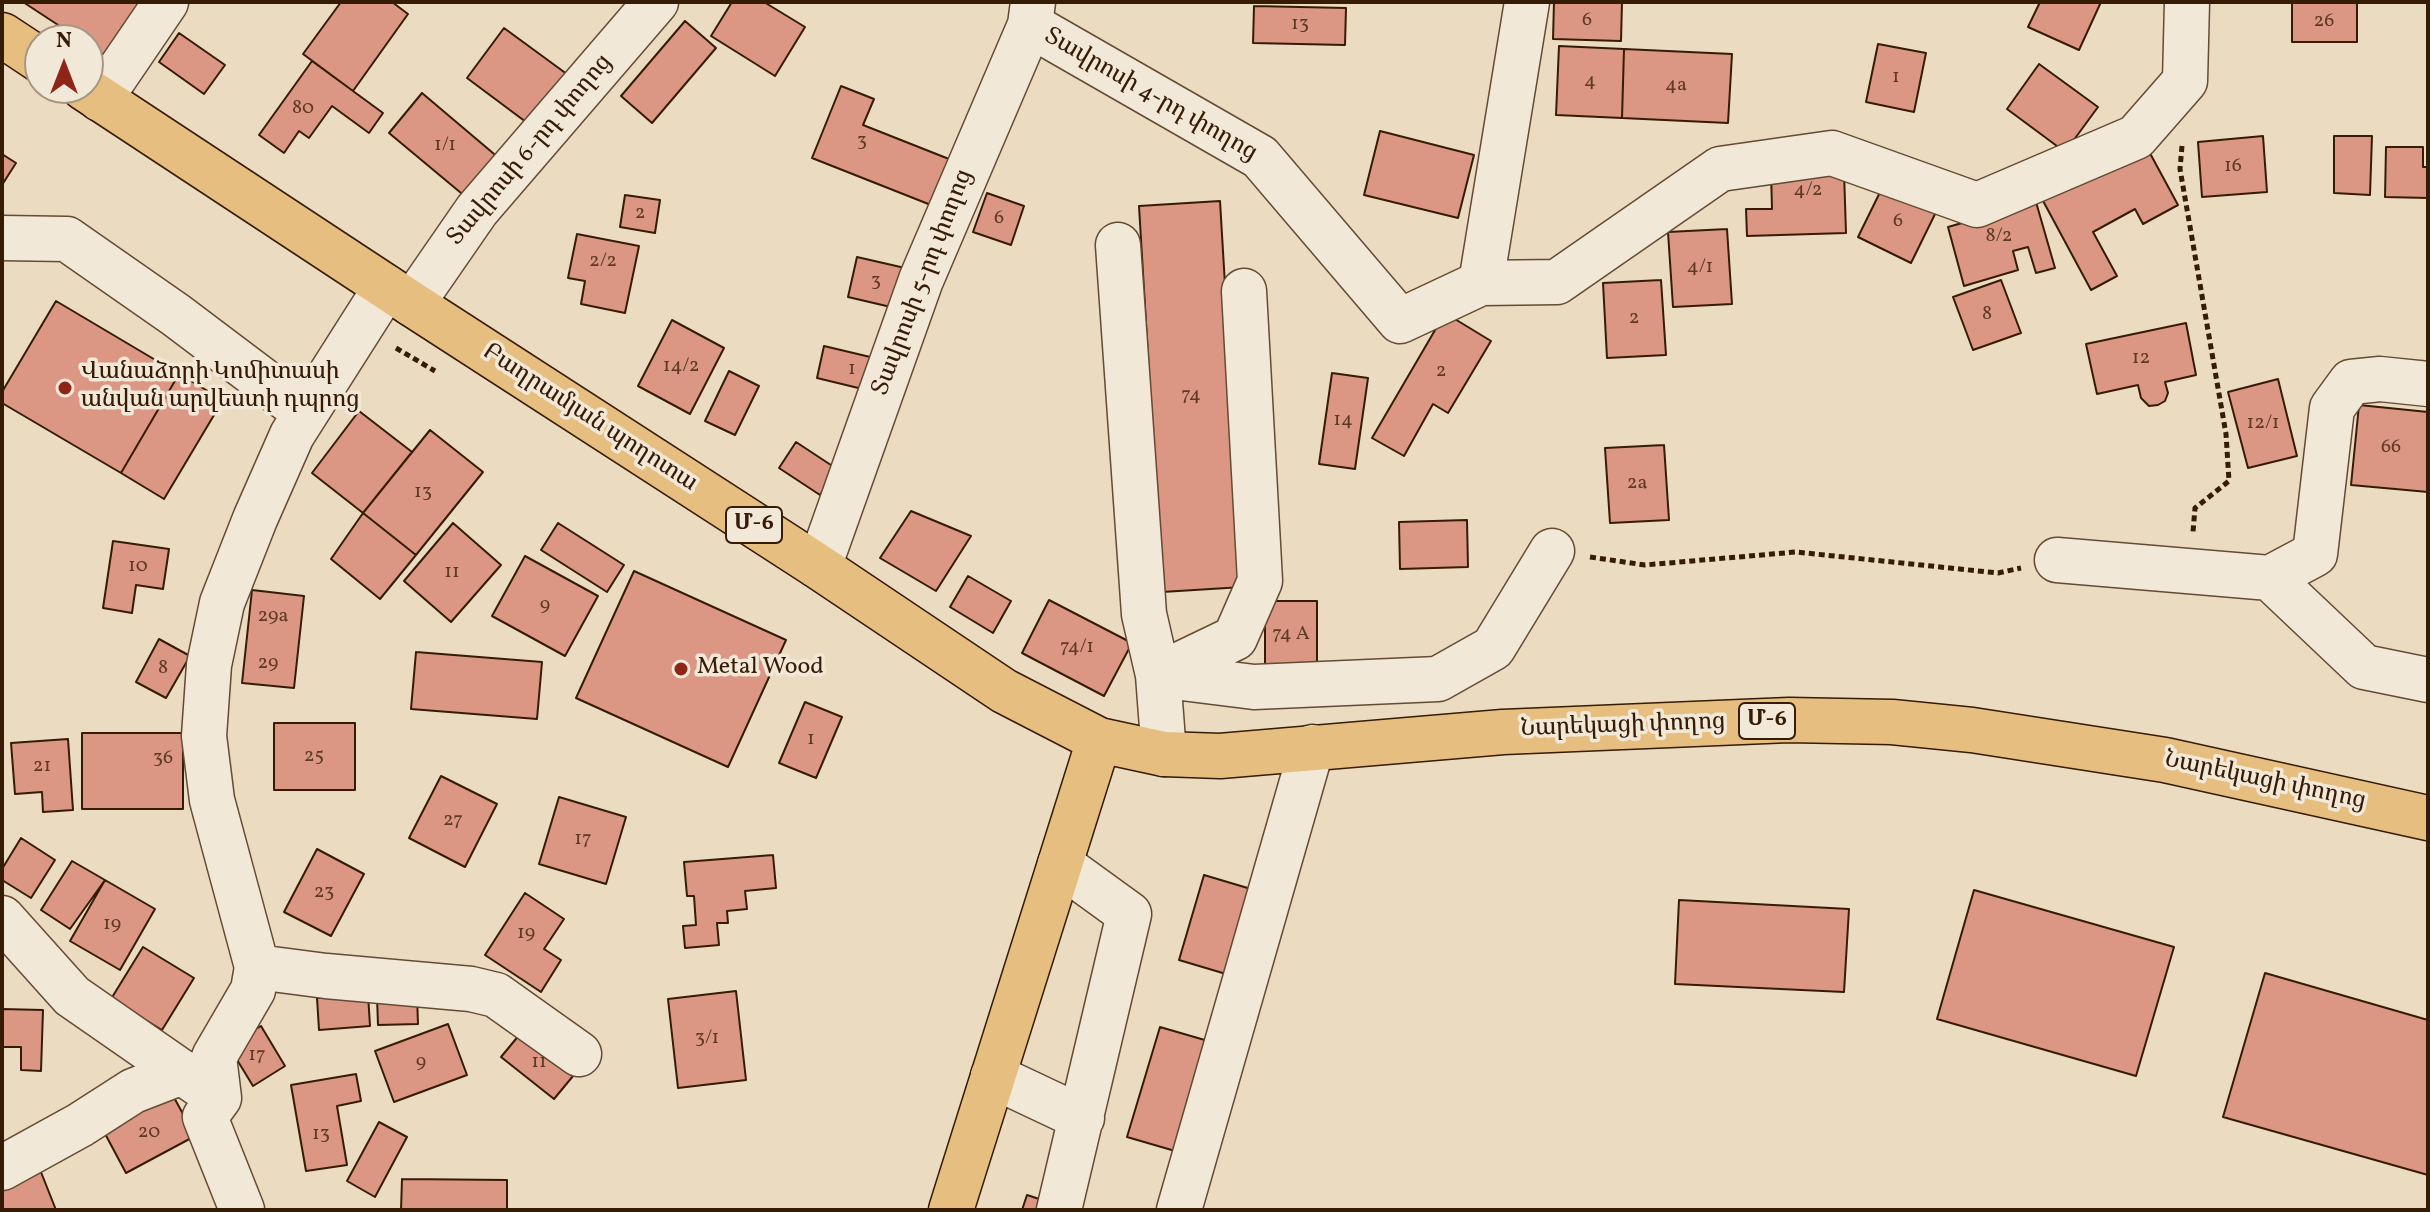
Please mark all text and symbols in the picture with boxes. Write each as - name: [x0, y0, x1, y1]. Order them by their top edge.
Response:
- house number: 6: [1582, 9, 1592, 33]
- house number: 26: [2314, 10, 2334, 34]
- house number: 13: [1291, 13, 1309, 37]
- street label: Տավրոսի 4-րդ փողոց: [1038, 23, 1262, 169]
- north arrow: [24, 24, 104, 104]
- text: N: [56, 26, 72, 57]
- street label: Տավրոսի 6-րդ փողոց: [443, 49, 619, 253]
- house number: 1: [1892, 66, 1900, 90]
- house number: 4: [1584, 70, 1596, 94]
- house number: 4a: [1665, 74, 1687, 98]
- house number: 80: [292, 97, 314, 121]
- house number: 3: [857, 130, 867, 154]
- house number: 1/1: [434, 134, 456, 158]
- house number: 16: [2224, 155, 2242, 179]
- street label: Տավրոսի 5-րդ փողոց: [868, 166, 980, 400]
- house number: 4/2: [1794, 179, 1822, 203]
- house number: 2: [635, 202, 645, 226]
- house number: 6: [994, 207, 1004, 231]
- house number: 6: [1893, 210, 1903, 234]
- house number: 8/2: [1985, 225, 2013, 249]
- house number: 2/2: [589, 250, 617, 274]
- house number: 4/1: [1687, 256, 1713, 280]
- house number: 3: [871, 270, 881, 294]
- house number: 8: [1982, 303, 1992, 327]
- house number: 2: [1629, 307, 1639, 331]
- street label: Բաղրամյան պողոտա: [476, 339, 702, 499]
- house number: 12: [2132, 347, 2150, 371]
- house number: 14/2: [663, 355, 699, 379]
- house number: 1: [848, 358, 856, 382]
- place label: Վանաձորի Կոմիտասի անվան արվեստի դպրոց: [81, 360, 360, 416]
- house number: 2: [1436, 360, 1446, 384]
- marker: Վանաձորի Կոմիտասի անվան արվեստի դպրոց: [56, 379, 74, 397]
- house number: 74: [1181, 384, 1201, 408]
- house number: 14: [1333, 409, 1353, 433]
- house number: 12/1: [2247, 412, 2279, 436]
- house number: 66: [2381, 436, 2401, 460]
- house number: 2a: [1627, 472, 1647, 496]
- house number: 13: [414, 481, 432, 505]
- road number: Մ-6: [726, 507, 782, 543]
- house number: 10: [128, 555, 148, 579]
- house number: 11: [444, 561, 460, 585]
- house number: 9: [540, 594, 550, 618]
- house number: 29a: [258, 605, 288, 629]
- house number: 74 A: [1272, 623, 1310, 647]
- house number: 74/1: [1060, 636, 1094, 660]
- house number: 29: [258, 652, 278, 676]
- place label: Metal Wood: [697, 655, 824, 683]
- house number: 8: [158, 657, 168, 681]
- marker: Metal Wood: [672, 660, 690, 678]
- road number: Մ-6: [1739, 703, 1795, 739]
- street label: Նարեկացի փողոց: [1520, 709, 1726, 745]
- house number: 1: [807, 728, 815, 752]
- house number: 25: [304, 745, 324, 769]
- house number: 36: [153, 747, 173, 771]
- street label: Նարեկացի փողոց: [2162, 747, 2368, 817]
- house number: 21: [33, 755, 51, 779]
- house number: 27: [443, 809, 463, 833]
- house number: 17: [574, 828, 592, 852]
- house number: 23: [314, 881, 334, 905]
- house number: 19: [103, 913, 121, 937]
- house number: 19: [517, 922, 535, 946]
- house number: 3/1: [695, 1027, 719, 1051]
- house number: 17: [248, 1044, 266, 1068]
- house number: 9: [416, 1051, 426, 1075]
- house number: 11: [531, 1051, 547, 1075]
- house number: 20: [138, 1121, 160, 1145]
- house number: 13: [312, 1123, 330, 1147]

